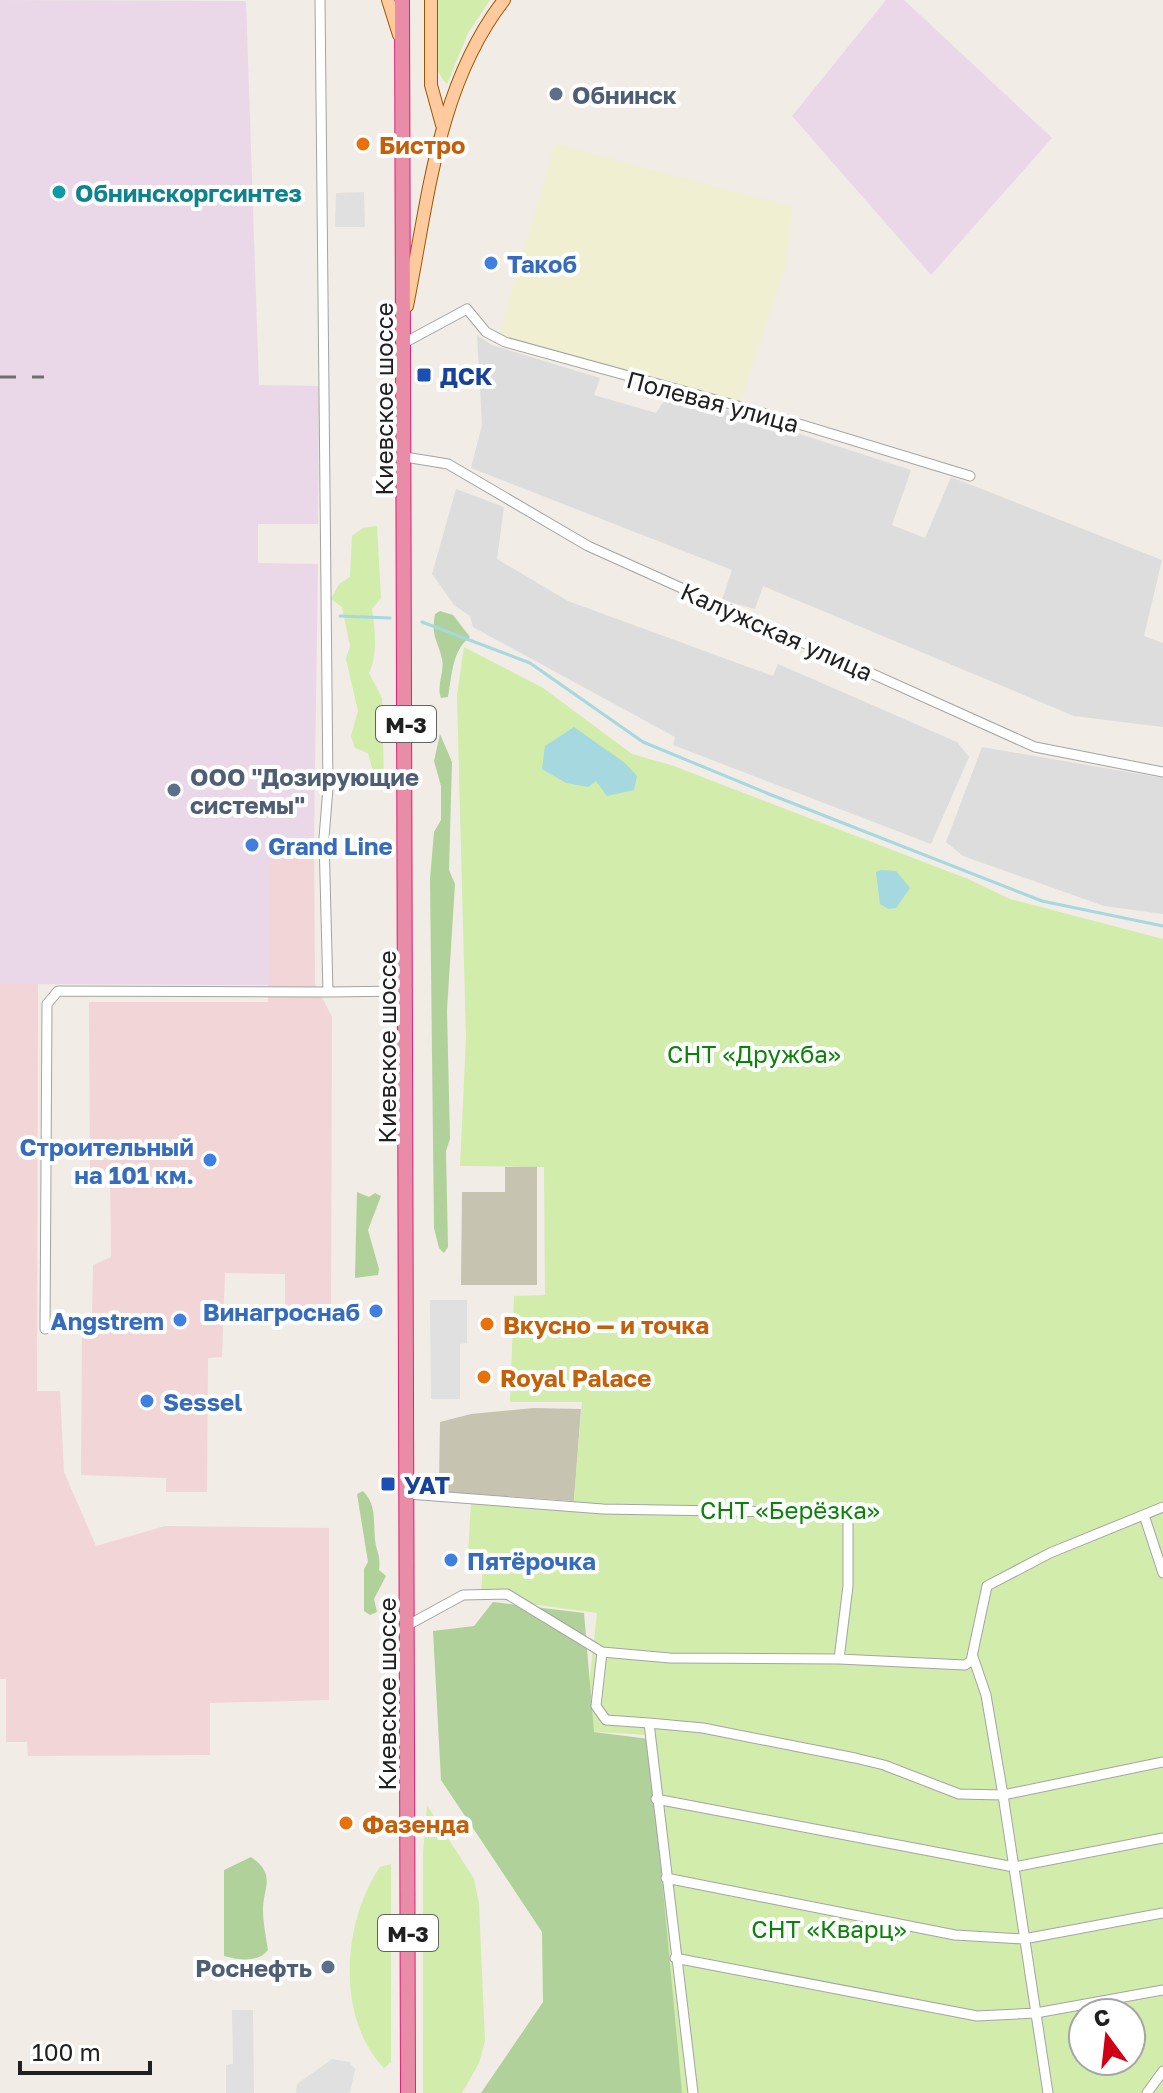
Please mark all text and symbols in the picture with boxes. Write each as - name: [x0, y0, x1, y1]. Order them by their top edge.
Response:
- place label: Обнинск: [572, 80, 677, 109]
- marker: Обнинск: [547, 85, 565, 103]
- place label: Бистро: [379, 130, 465, 159]
- marker: Бистро: [354, 135, 372, 153]
- place label: Обнинскоргсинтез: [75, 178, 302, 207]
- marker: Обнинскоргсинтез: [50, 183, 68, 201]
- place label: Такоб: [507, 249, 577, 278]
- marker: Такоб: [482, 254, 500, 272]
- street label: Киевское шоссе: [369, 302, 398, 496]
- place label: ДСК: [440, 361, 493, 390]
- street label: Полевая улица: [624, 364, 802, 438]
- marker: ДСК: [415, 366, 433, 384]
- street label: Калужская улица: [677, 576, 877, 686]
- road number: М-3: [376, 706, 436, 742]
- place label: ООО "Дозирующие системы": [190, 762, 419, 819]
- marker: ООО "Дозирующие системы": [165, 781, 183, 799]
- place label: Grand Line: [268, 831, 393, 860]
- marker: Grand Line: [243, 836, 261, 854]
- street label: Киевское шоссе: [372, 950, 401, 1144]
- park label: СНТ «Дружба»: [667, 1039, 841, 1068]
- place label: Строительный на 101 км.: [19, 1132, 194, 1189]
- marker: Строительный на 101 км.: [201, 1151, 219, 1169]
- place label: Винагроснаб: [203, 1297, 360, 1326]
- marker: Винагроснаб: [367, 1302, 385, 1320]
- place label: Angstrem: [51, 1306, 164, 1335]
- place label: Вкусно — и точка: [503, 1310, 709, 1339]
- marker: Angstrem: [171, 1311, 189, 1329]
- marker: Вкусно — и точка: [478, 1315, 496, 1333]
- place label: Royal Palace: [500, 1363, 651, 1392]
- marker: Royal Palace: [475, 1368, 493, 1386]
- place label: Sessel: [163, 1387, 242, 1416]
- marker: Sessel: [138, 1392, 156, 1410]
- place label: УАТ: [404, 1470, 450, 1499]
- marker: УАТ: [379, 1475, 397, 1493]
- park label: СНТ «Берёзка»: [700, 1495, 880, 1524]
- place label: Пятёрочка: [467, 1546, 596, 1575]
- marker: Пятёрочка: [442, 1551, 460, 1569]
- street label: Киевское шоссе: [372, 1597, 401, 1791]
- place label: Фазенда: [362, 1809, 470, 1838]
- marker: Фазенда: [337, 1814, 355, 1832]
- park label: СНТ «Кварц»: [751, 1914, 907, 1943]
- road number: М-3: [378, 1915, 438, 1951]
- place label: Роснефть: [195, 1953, 312, 1982]
- marker: Роснефть: [319, 1958, 337, 1976]
- north arrow: [1067, 1997, 1147, 2077]
- text: С: [1091, 2002, 1113, 2032]
- scale bar: [20, 2025, 150, 2075]
- text: 100 m: [32, 2037, 101, 2066]

